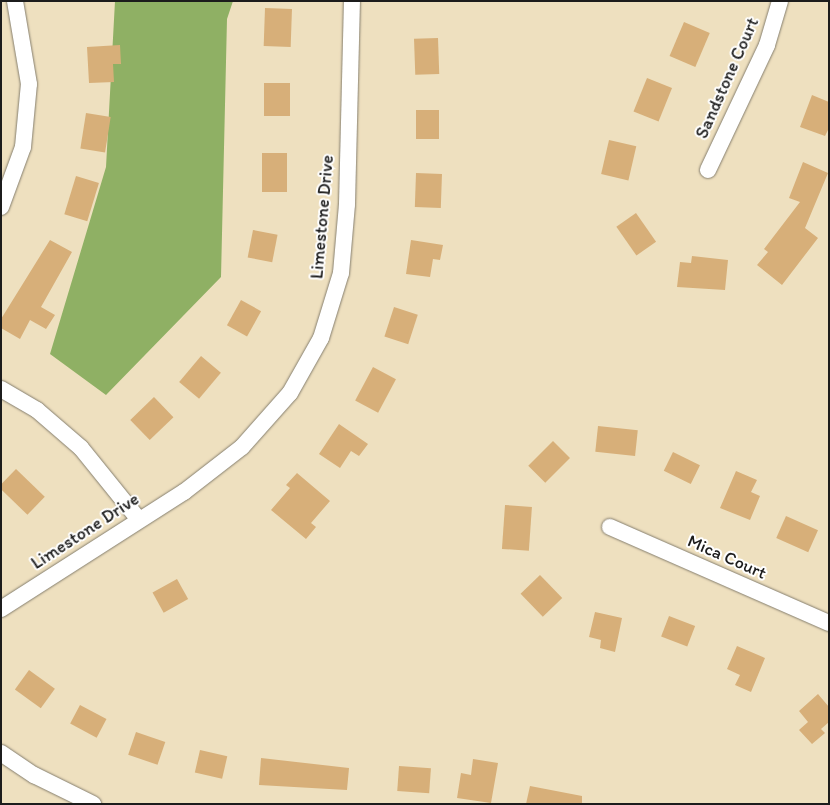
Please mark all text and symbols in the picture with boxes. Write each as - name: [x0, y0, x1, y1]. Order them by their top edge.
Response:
- street label: Sandstone Court: [691, 14, 763, 142]
- street label: Limestone Drive: [306, 154, 338, 280]
- street label: Limestone Drive: [27, 488, 143, 574]
- street label: Mica Court: [684, 530, 770, 584]

